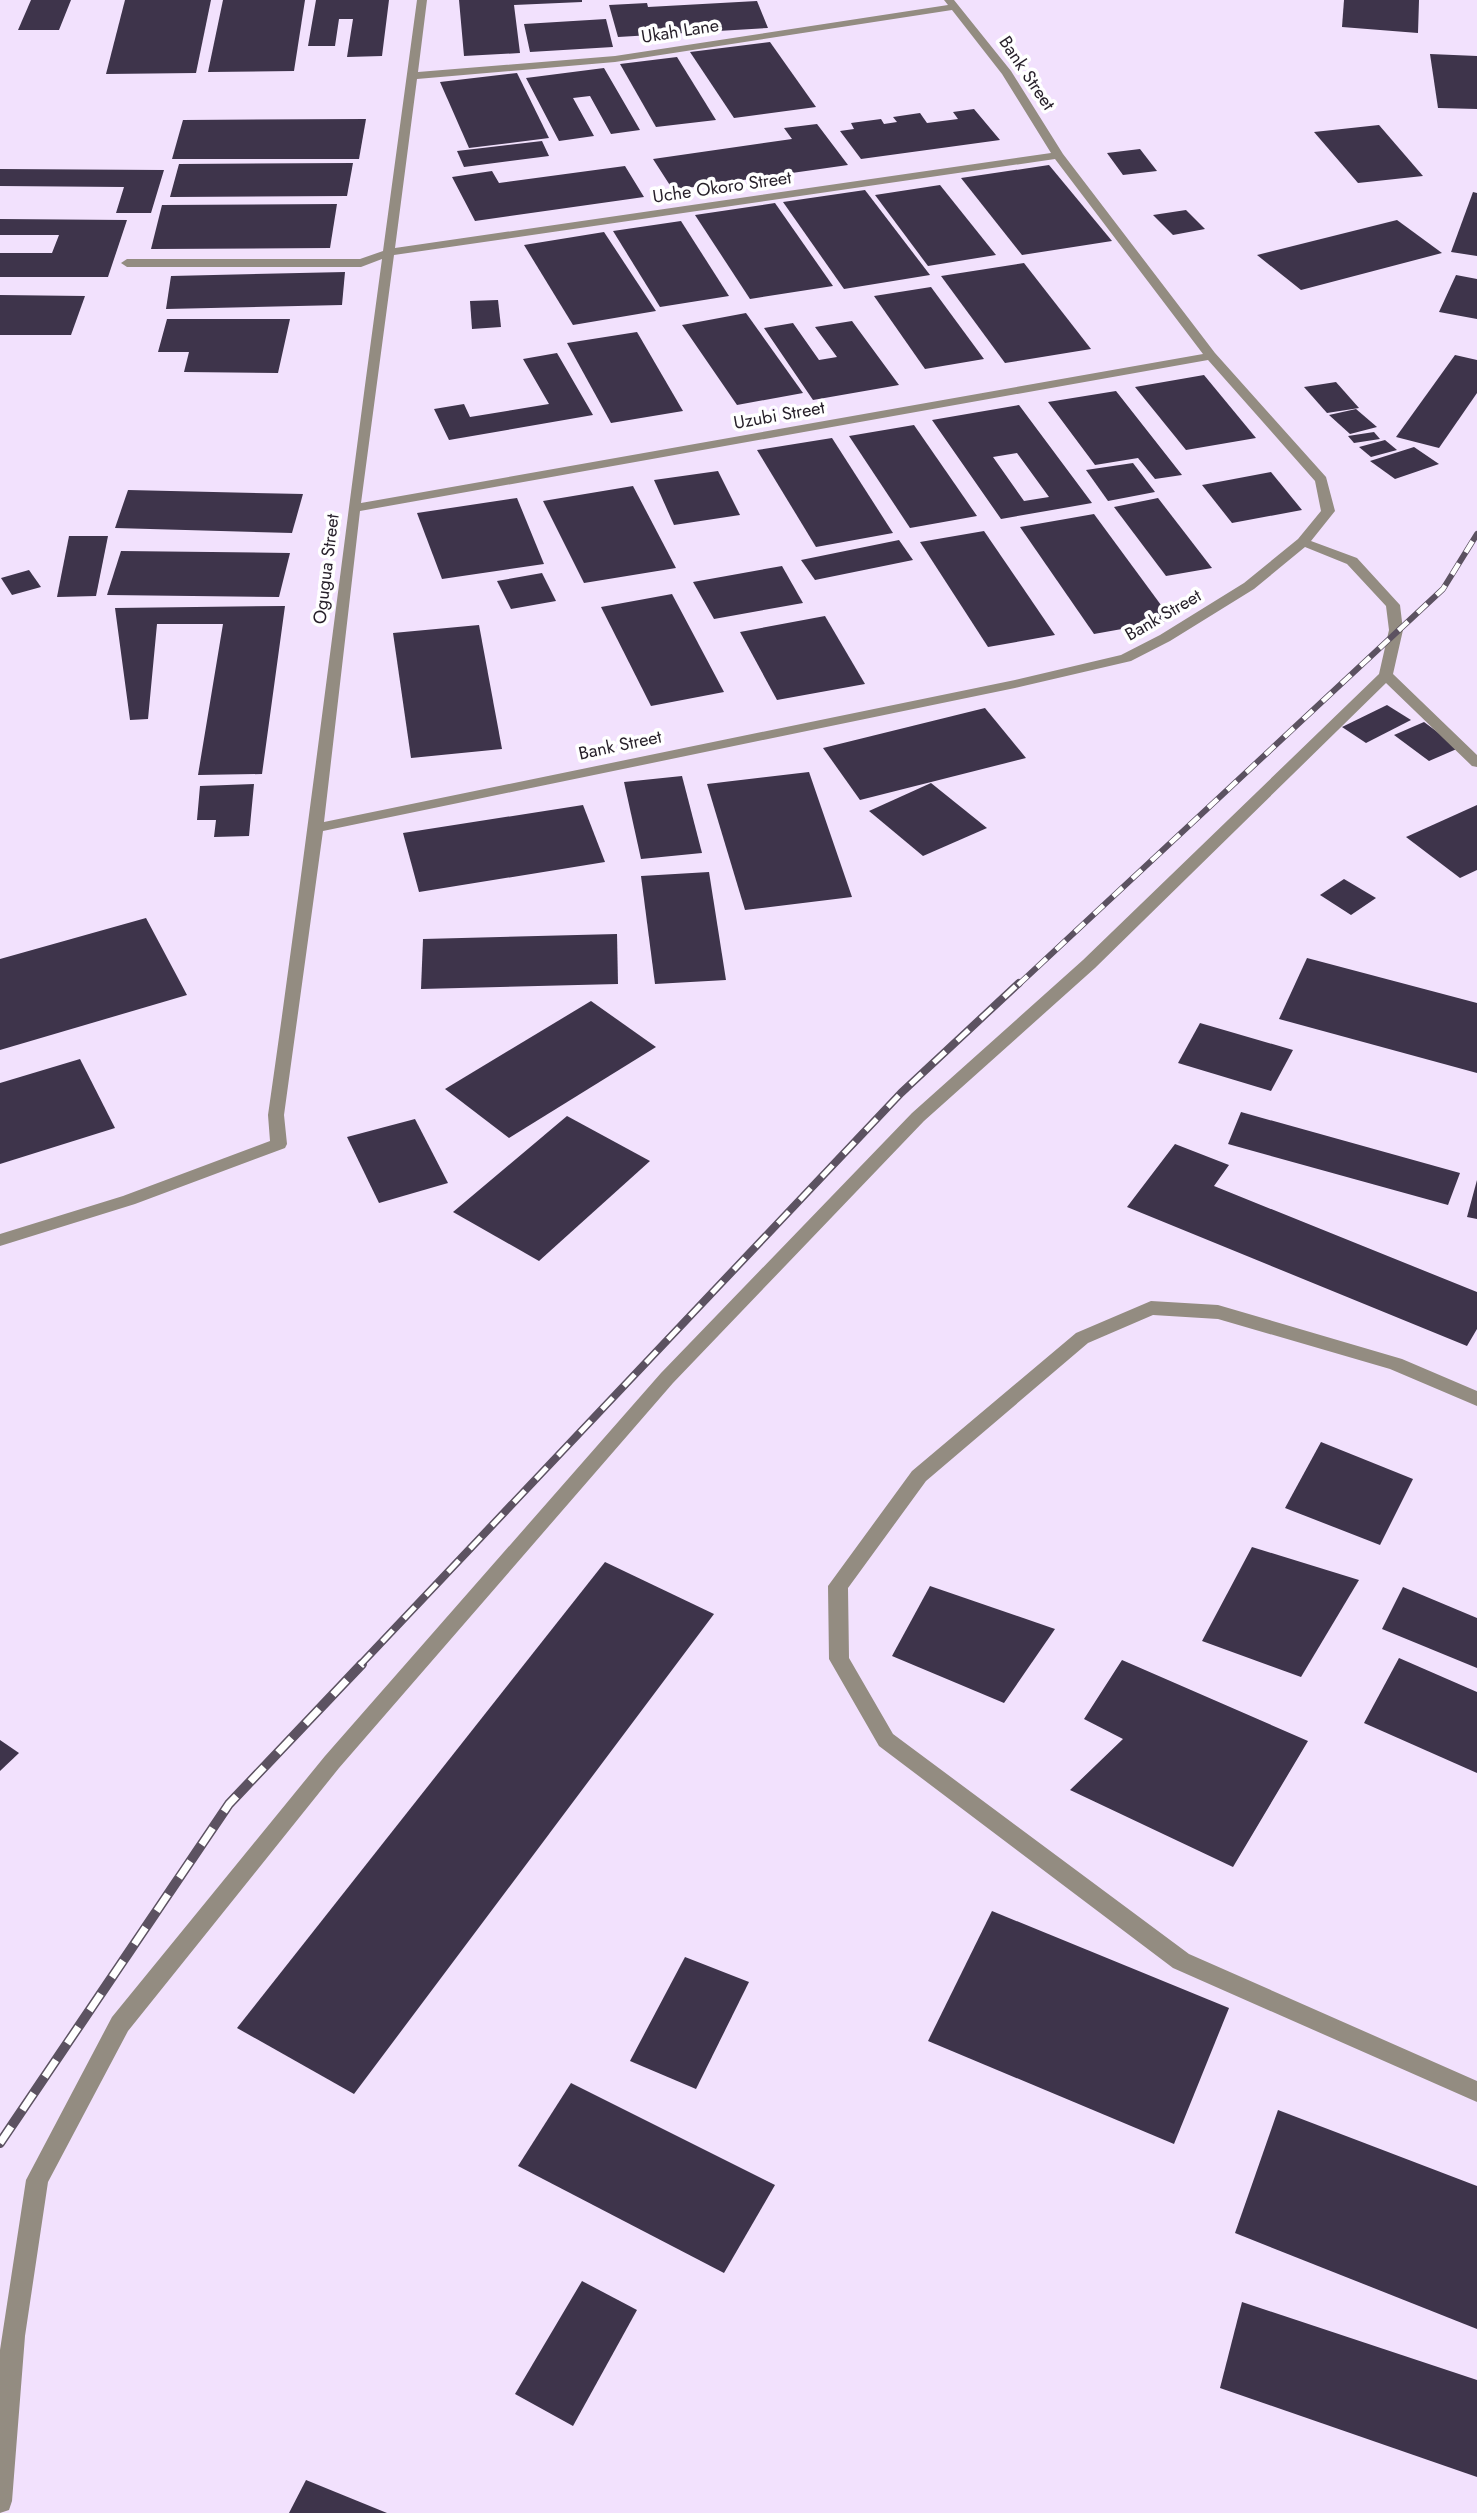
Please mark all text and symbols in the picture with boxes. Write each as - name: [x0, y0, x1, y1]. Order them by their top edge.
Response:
- street label: Ukah Lane: [639, 12, 721, 50]
- street label: Bank Street: [993, 31, 1062, 116]
- street label: Uche Okoro Street: [651, 164, 794, 210]
- street label: Uzubi Street: [731, 394, 827, 436]
- street label: Ogugua Street: [306, 512, 346, 626]
- street label: Bank Street: [1120, 582, 1207, 647]
- street label: Bank Street: [576, 723, 665, 766]

